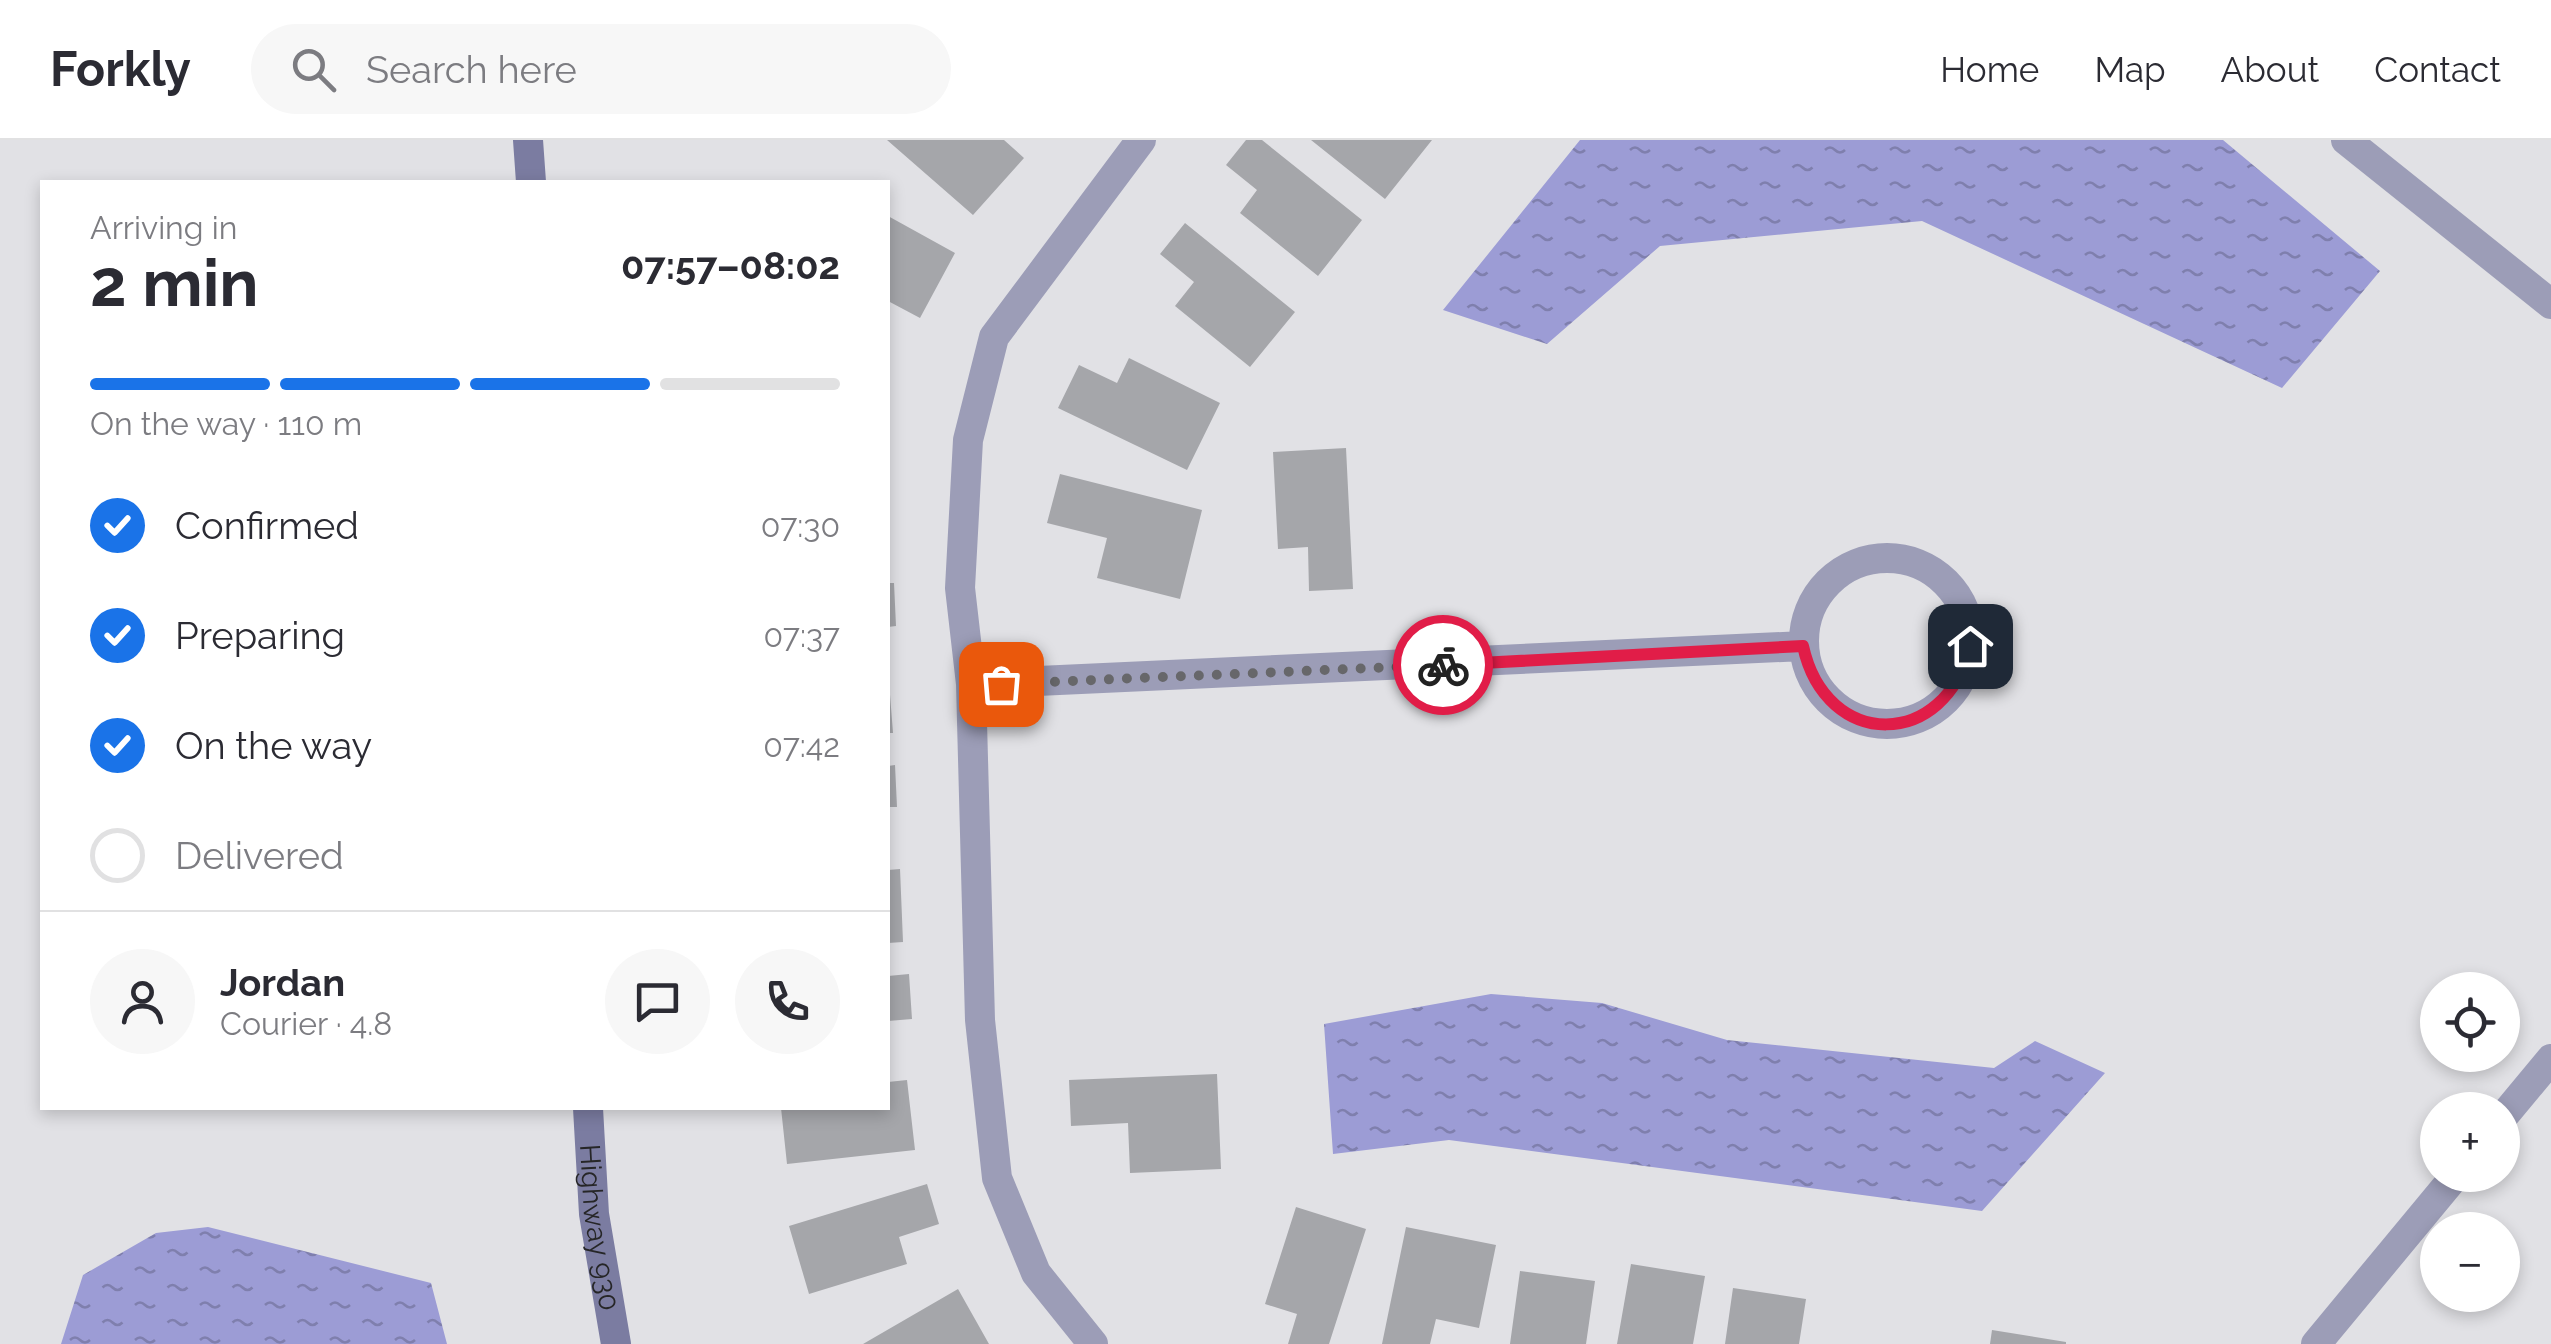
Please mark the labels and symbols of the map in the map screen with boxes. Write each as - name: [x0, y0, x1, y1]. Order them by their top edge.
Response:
- pin: [1928, 604, 2013, 689]
- courier: [1393, 615, 1493, 715]
- pin: [959, 642, 1044, 727]
- street label: Highway 930: [574, 1143, 627, 1313]

